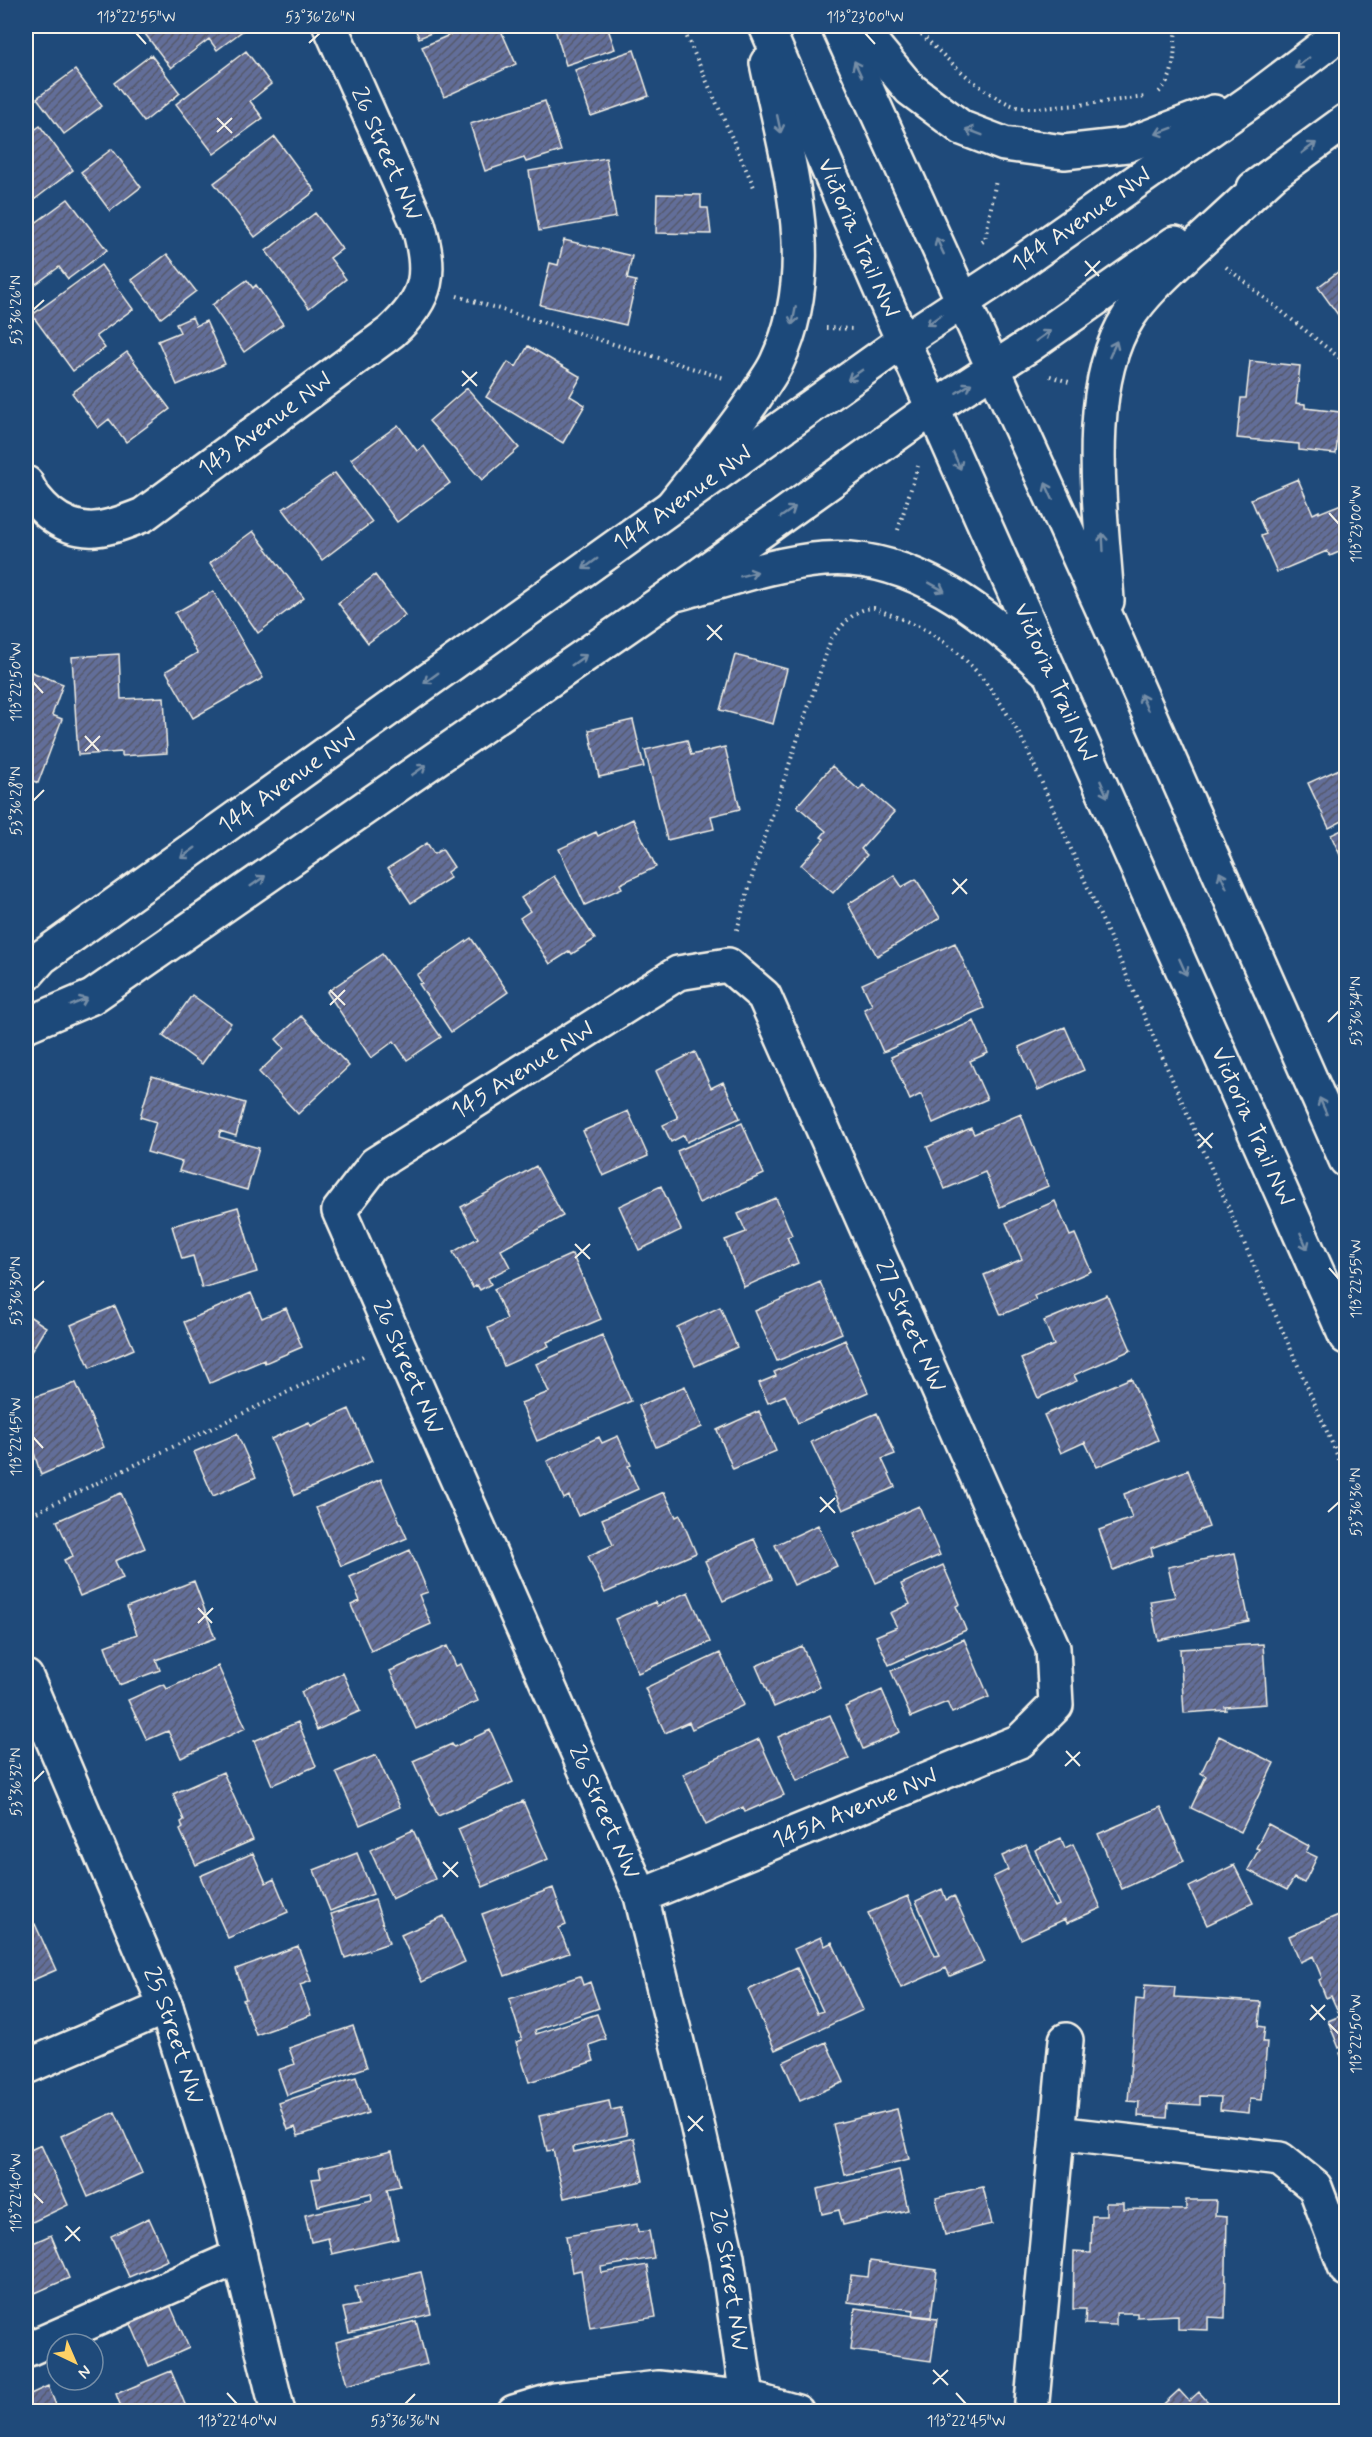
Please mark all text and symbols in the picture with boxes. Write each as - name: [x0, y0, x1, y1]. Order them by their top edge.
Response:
- text: 113°22'55"W: [97, 8, 175, 28]
- text: 53°36'26"N: [285, 8, 355, 28]
- text: 113°23'00"W: [826, 8, 904, 28]
- one-way arrow: [1295, 56, 1311, 69]
- one-way arrow: [852, 60, 864, 78]
- street label: 26 Street NW: [343, 82, 429, 226]
- one-way arrow: [774, 114, 786, 133]
- one-way arrow: [965, 126, 984, 137]
- one-way arrow: [1155, 126, 1173, 137]
- one-way arrow: [1300, 142, 1316, 155]
- street label: Victoria Trail NW: [810, 153, 906, 322]
- street label: 144 Avenue NW: [1006, 160, 1158, 279]
- one-way arrow: [933, 237, 945, 255]
- text: 53°36'26"N: [7, 275, 27, 345]
- one-way arrow: [788, 306, 799, 326]
- one-way arrow: [926, 314, 942, 326]
- one-way arrow: [1035, 330, 1051, 342]
- one-way arrow: [1108, 340, 1119, 358]
- street label: 143 Avenue NW: [192, 365, 338, 485]
- one-way arrow: [848, 369, 864, 381]
- one-way arrow: [955, 382, 972, 394]
- street label: 144 Avenue NW: [607, 438, 758, 559]
- one-way arrow: [951, 452, 963, 470]
- one-way arrow: [1043, 483, 1055, 501]
- text: 113°23'00"W: [1347, 485, 1367, 563]
- one-way arrow: [780, 506, 796, 518]
- one-way arrow: [1098, 532, 1109, 552]
- one-way arrow: [582, 558, 598, 570]
- one-way arrow: [739, 568, 758, 580]
- one-way arrow: [928, 581, 945, 593]
- street label: Victoria Trail NW: [1006, 598, 1104, 767]
- text: 113°22'50"W: [7, 642, 27, 722]
- one-way arrow: [570, 653, 587, 665]
- one-way arrow: [424, 672, 440, 684]
- one-way arrow: [1137, 693, 1149, 711]
- street label: 144 Avenue NW: [212, 721, 363, 842]
- one-way arrow: [410, 764, 426, 776]
- text: 53°36'28"N: [7, 766, 27, 836]
- one-way arrow: [1099, 779, 1110, 797]
- one-way arrow: [180, 847, 196, 859]
- one-way arrow: [1216, 871, 1228, 889]
- one-way arrow: [250, 875, 266, 887]
- one-way arrow: [1178, 958, 1189, 976]
- text: 53°36'34"N: [1347, 976, 1367, 1046]
- one-way arrow: [70, 996, 88, 1007]
- street label: 145 Avenue NW: [446, 1015, 600, 1127]
- street label: Victoria Trail NW: [1203, 1042, 1301, 1211]
- one-way arrow: [1317, 1098, 1328, 1116]
- one-way arrow: [1299, 1232, 1311, 1250]
- text: 113°22'55"W: [1347, 1240, 1367, 1318]
- street label: 27 Street NW: [867, 1255, 953, 1397]
- text: 53°36'30"N: [7, 1256, 27, 1326]
- street label: 26 Street NW: [365, 1295, 451, 1439]
- text: 113°22'45"W: [7, 1398, 27, 1476]
- text: 53°36'36"N: [1347, 1467, 1367, 1537]
- street label: 26 Street NW: [561, 1740, 647, 1884]
- text: 53°36'32"N: [7, 1748, 27, 1816]
- street label: 145A Avenue NW: [768, 1761, 942, 1856]
- street label: 25 Street NW: [135, 1962, 211, 2108]
- text: 113°22'50"W: [1347, 1994, 1367, 2074]
- text: 113°22'40"W: [7, 2153, 27, 2233]
- street label: 26 Street NW: [701, 2206, 756, 2353]
- north arrow: [45, 2332, 105, 2392]
- text: N: [73, 2360, 96, 2383]
- text: 113°22'40"W: [197, 2412, 277, 2432]
- text: 53°36'36"N: [370, 2412, 440, 2432]
- text: 113°22'45"W: [927, 2412, 1005, 2432]

